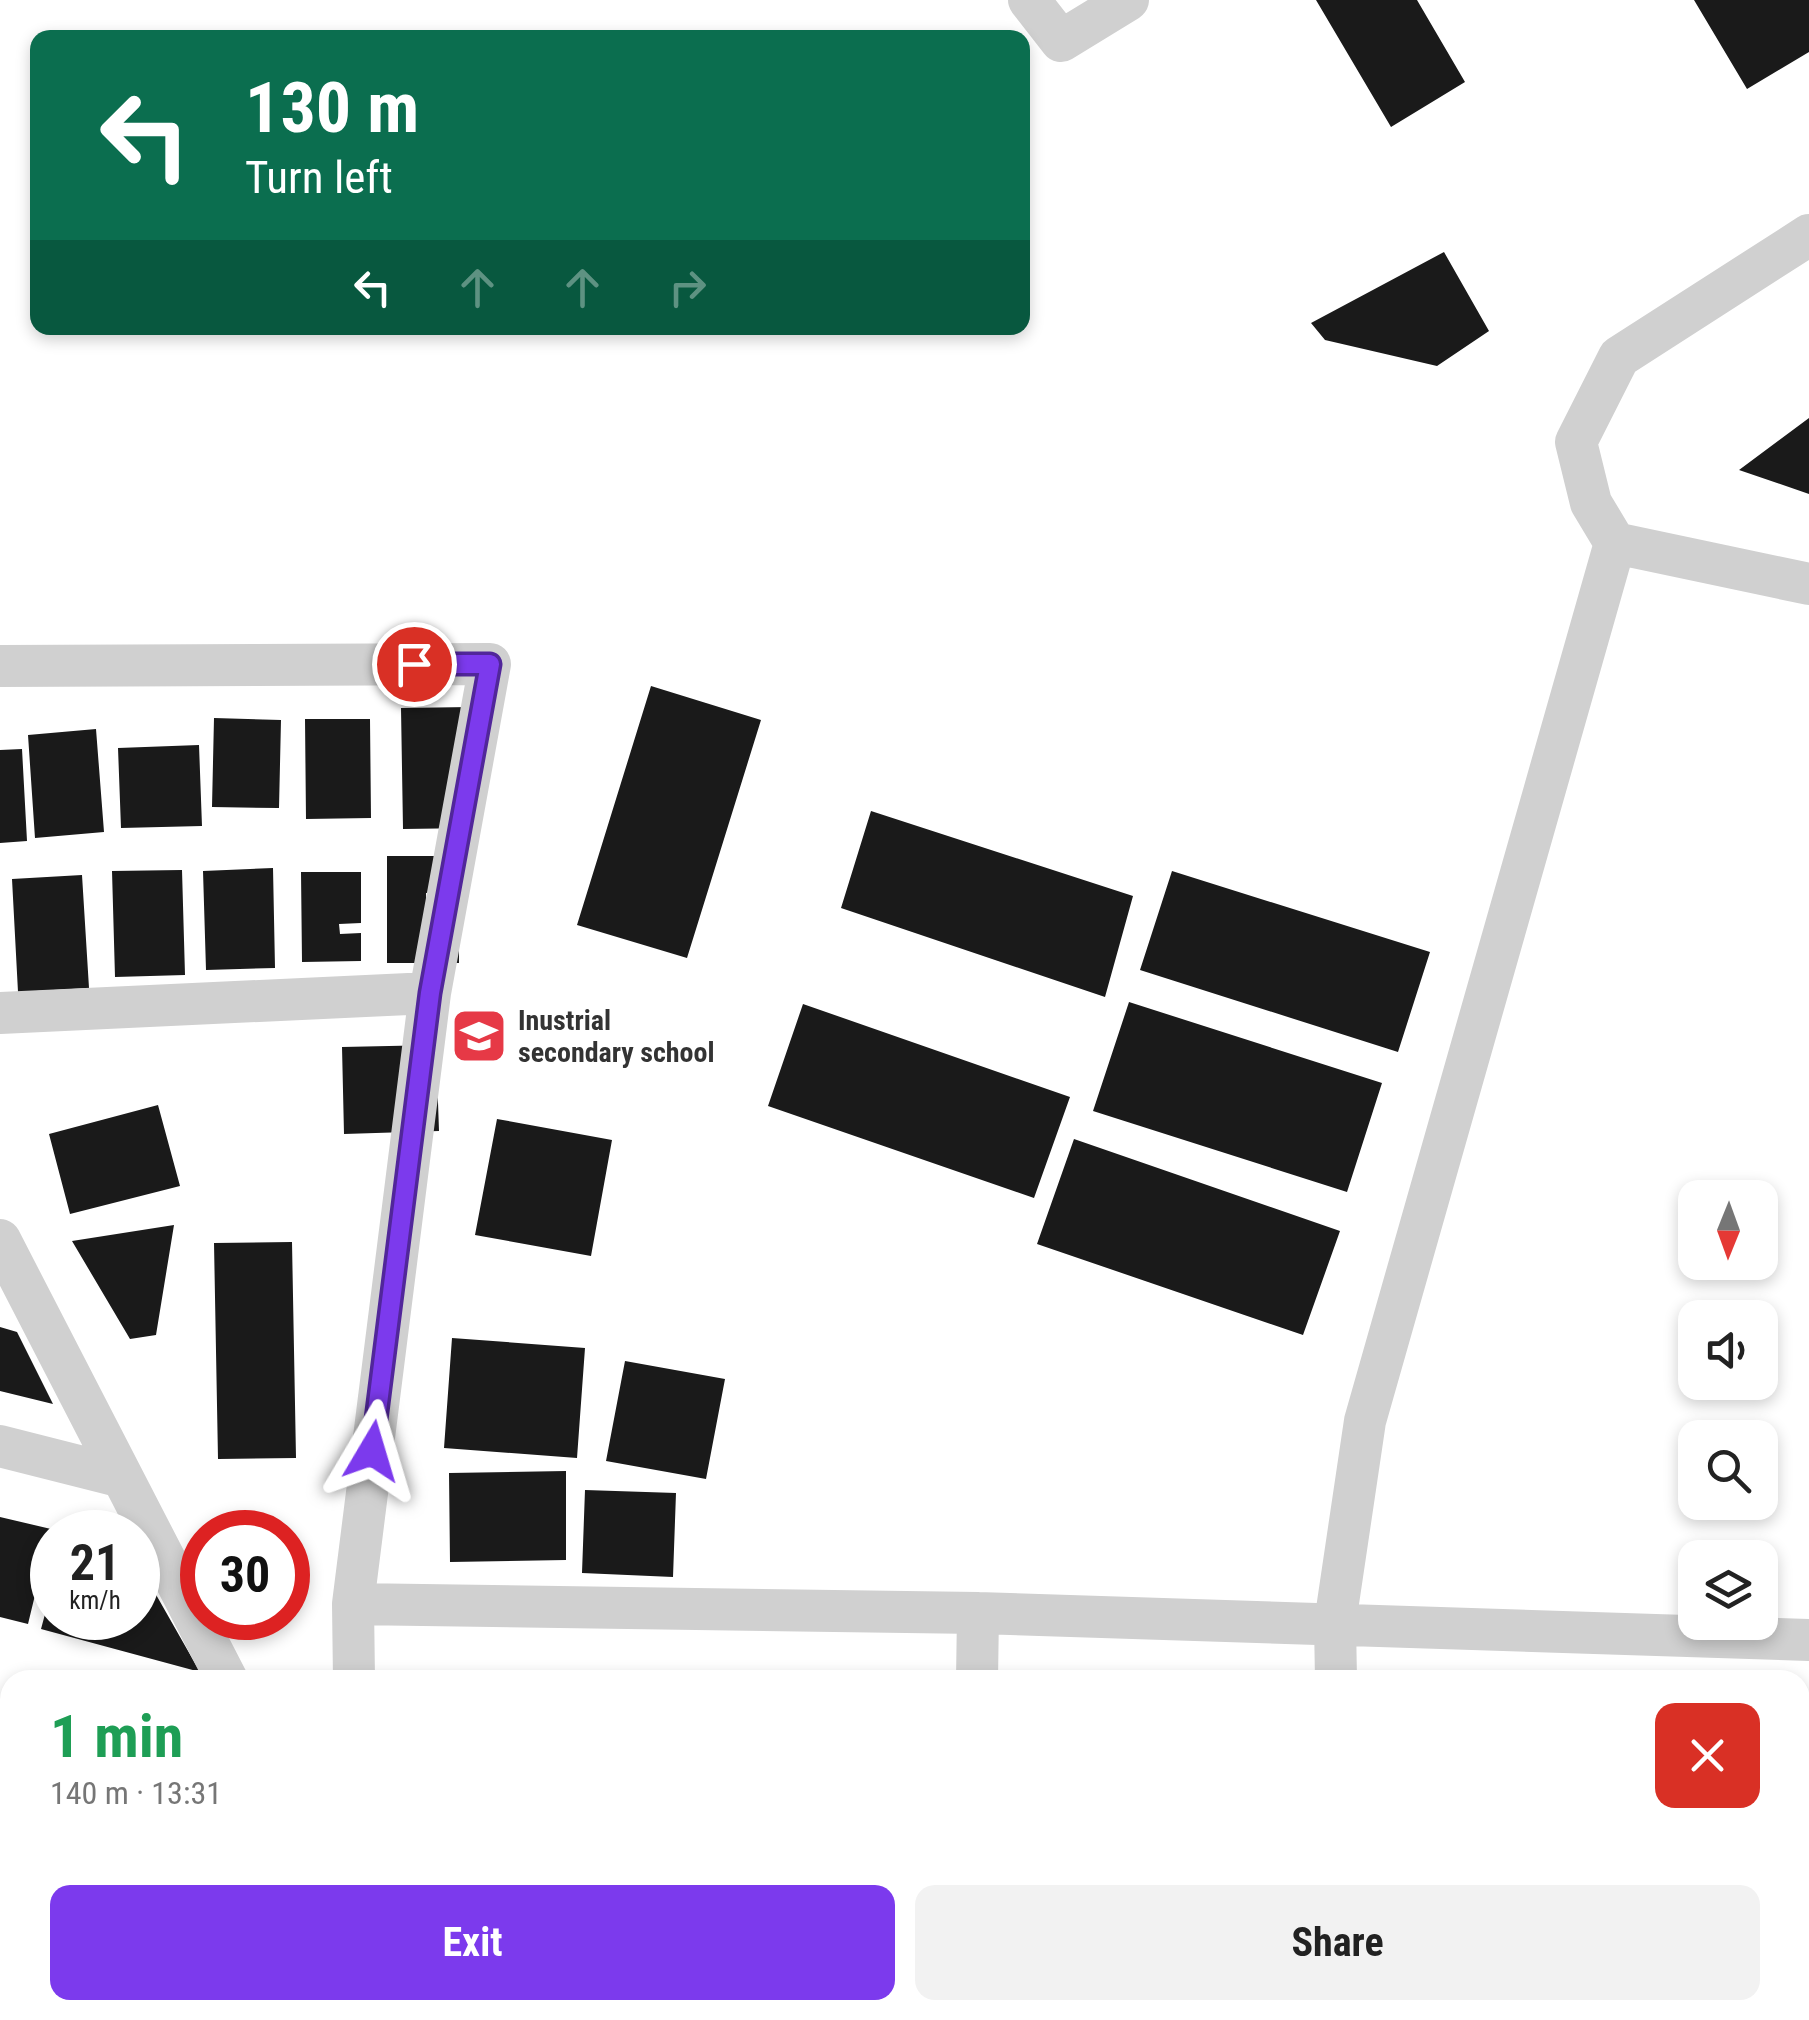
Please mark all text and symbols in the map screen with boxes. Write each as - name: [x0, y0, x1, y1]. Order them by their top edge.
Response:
- text: 130 m: [245, 67, 419, 149]
- icon: left: [80, 70, 210, 200]
- text: Turn left: [245, 151, 393, 204]
- icon: left: [345, 260, 400, 315]
- icon: ahead: [450, 260, 505, 315]
- icon: ahead: [555, 260, 610, 315]
- icon: right: [660, 260, 715, 315]
- pin: [372, 622, 457, 707]
- icon: arrive: [387, 637, 442, 692]
- place label: Inustrial secondary school: [518, 1004, 715, 1069]
- school or university icon: Inustrial secondary school: [449, 1006, 509, 1066]
- north arrow: [1678, 1180, 1778, 1280]
- map controls: [1678, 1180, 1778, 1640]
- button: sound: [1678, 1300, 1778, 1400]
- position arrow: [320, 1399, 424, 1503]
- button: search: [1678, 1420, 1778, 1520]
- speed limit sign: 30: [180, 1510, 310, 1640]
- text: 21: [70, 1534, 120, 1592]
- button: layers: [1678, 1540, 1778, 1640]
- text: km/h: [69, 1586, 121, 1615]
- text: 1 min: [50, 1701, 183, 1772]
- button: close: [1655, 1703, 1760, 1808]
- text: 140 m · 13:31: [50, 1774, 222, 1812]
- button: Exit: [50, 1885, 895, 2000]
- button: Share: [915, 1885, 1760, 2000]

